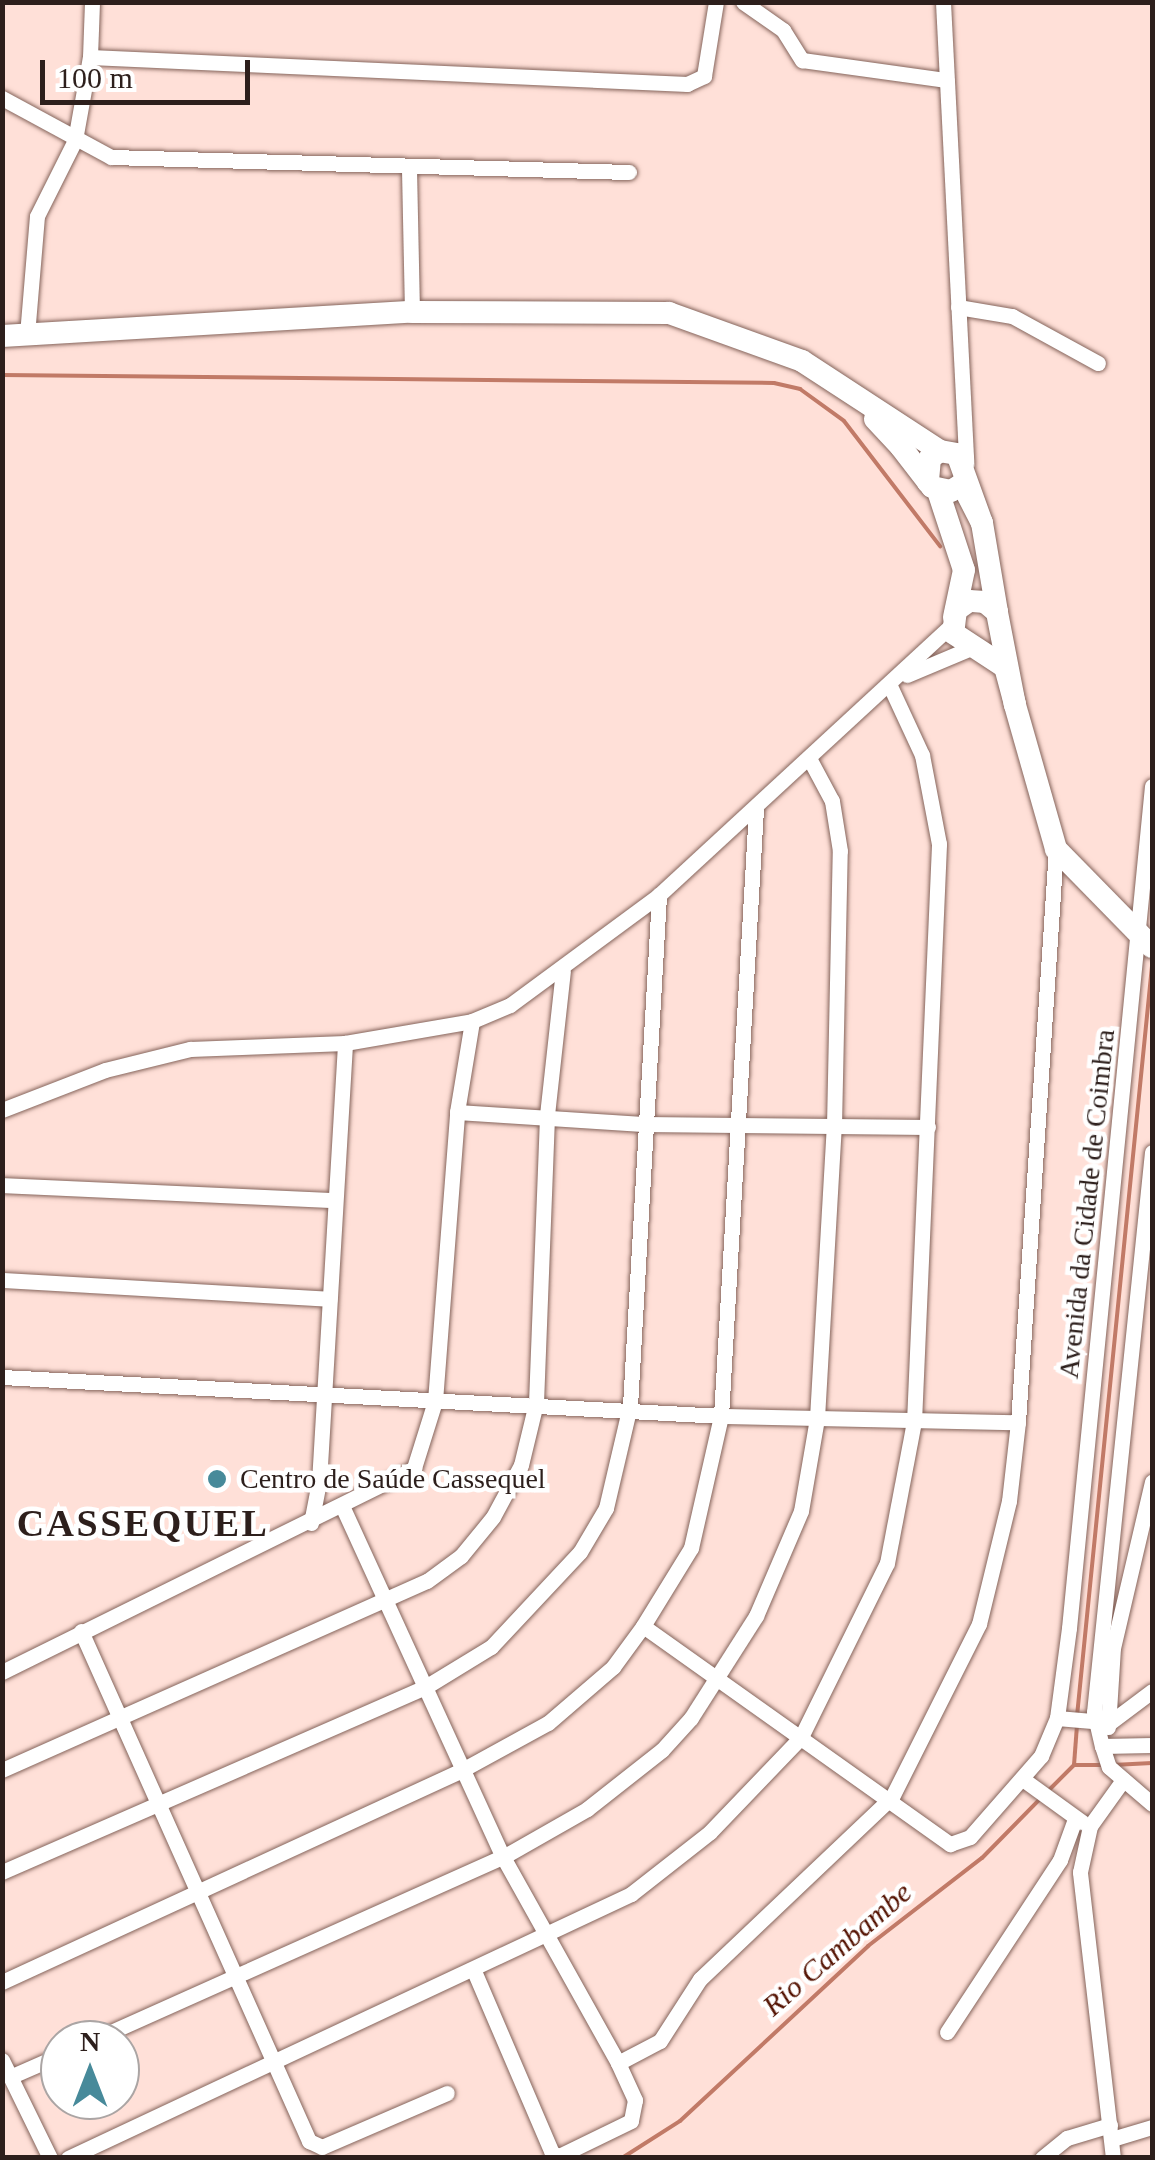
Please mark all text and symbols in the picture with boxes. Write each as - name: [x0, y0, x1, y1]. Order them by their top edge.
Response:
- scale bar: [45, 40, 255, 102]
- text: 100 m: [57, 61, 133, 94]
- street label: Avenida da Cidade de Coimbra: [1052, 1028, 1122, 1380]
- place label: Centro de Saúde Cassequel: [240, 1462, 546, 1496]
- marker: Centro de Saúde Cassequel: [204, 1466, 230, 1492]
- district label: CASSEQUEL: [17, 1501, 269, 1547]
- water label: Rio Cambambe: [755, 1874, 919, 2024]
- north arrow: [40, 2020, 140, 2120]
- text: N: [80, 2026, 100, 2057]

